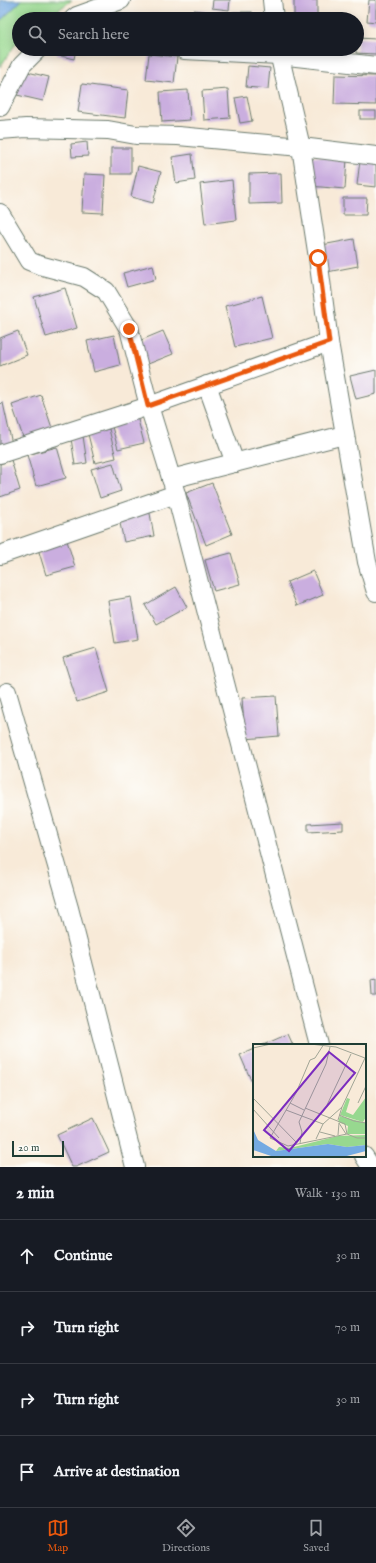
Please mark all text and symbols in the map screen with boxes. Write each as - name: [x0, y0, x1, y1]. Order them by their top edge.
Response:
- search box: [12, 12, 364, 56]
- icon: search: [26, 23, 48, 45]
- text: Search here: [58, 25, 129, 44]
- route start: [309, 249, 327, 267]
- route end: [120, 320, 138, 338]
- inset map: [253, 1044, 366, 1157]
- scale bar: [12, 1139, 64, 1158]
- text: 20 m: [18, 1141, 39, 1155]
- text: 2 min: [16, 1183, 54, 1204]
- text: Walk · 130 m: [295, 1185, 360, 1202]
- icon: ahead: [16, 1245, 38, 1267]
- text: Continue: [54, 1246, 112, 1265]
- text: 30 m: [336, 1247, 360, 1264]
- icon: right: [16, 1317, 38, 1339]
- text: Turn right: [54, 1318, 119, 1337]
- text: 70 m: [335, 1319, 360, 1336]
- icon: right: [16, 1389, 38, 1411]
- text: Turn right: [54, 1390, 119, 1409]
- text: 30 m: [336, 1391, 360, 1408]
- icon: arrive: [16, 1461, 38, 1483]
- text: Arrive at destination: [54, 1462, 180, 1481]
- tab: Map: [47, 1517, 69, 1555]
- tab: Directions: [162, 1517, 210, 1555]
- tab: Saved: [303, 1517, 329, 1555]

